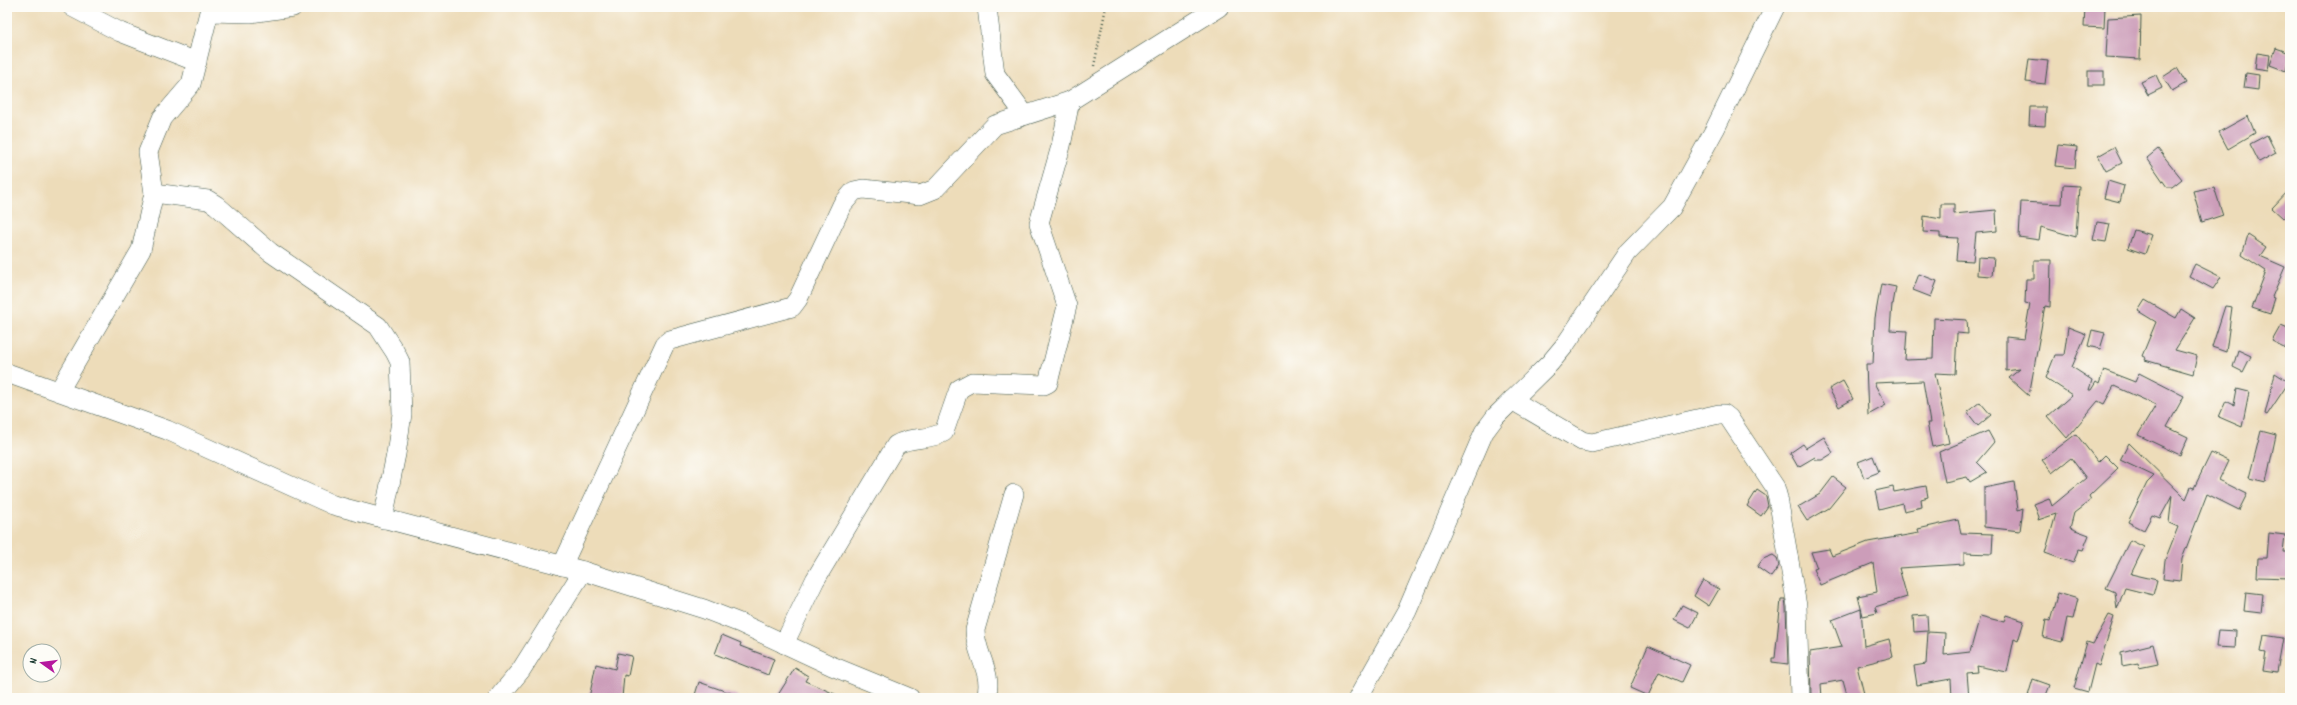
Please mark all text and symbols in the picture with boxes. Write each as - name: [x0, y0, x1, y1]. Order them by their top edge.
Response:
- north arrow: [22, 643, 62, 683]
- text: N: [26, 656, 43, 666]

